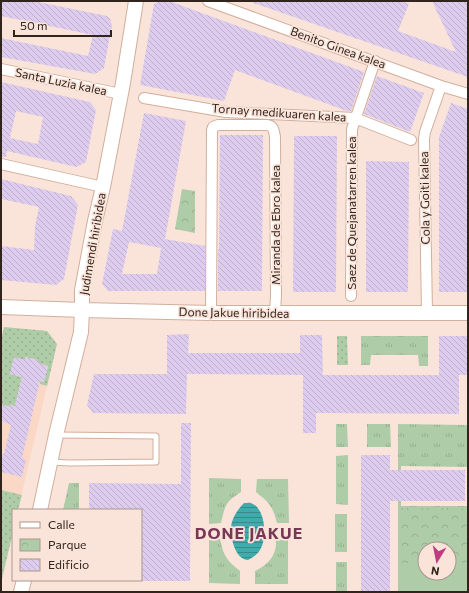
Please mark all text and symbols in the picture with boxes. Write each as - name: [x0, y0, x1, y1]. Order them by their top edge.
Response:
- scale bar: [14, 12, 111, 38]
- text: 50 m: [20, 18, 48, 32]
- street label: Benito Ginea kalea: [289, 23, 388, 71]
- street label: Santa Luzia kalea: [14, 64, 108, 98]
- street label: Tornay medikuaren kalea: [211, 100, 347, 124]
- street label: Saez de Quejanatarren kalea: [344, 136, 358, 290]
- street label: Cola y Goiti kalea: [416, 151, 432, 245]
- street label: Miranda de Ebro kalea: [268, 165, 282, 285]
- street label: Judimendi hiribidea: [76, 192, 109, 296]
- street label: Done Jakue hiribidea: [179, 304, 289, 321]
- legend: [12, 509, 142, 581]
- text: Calle: [48, 517, 75, 531]
- district label: DONE JAKUE: [195, 523, 303, 542]
- text: Parque: [48, 537, 86, 551]
- north arrow: [417, 541, 457, 581]
- text: Edificio: [48, 557, 89, 571]
- text: N: [430, 564, 440, 578]

